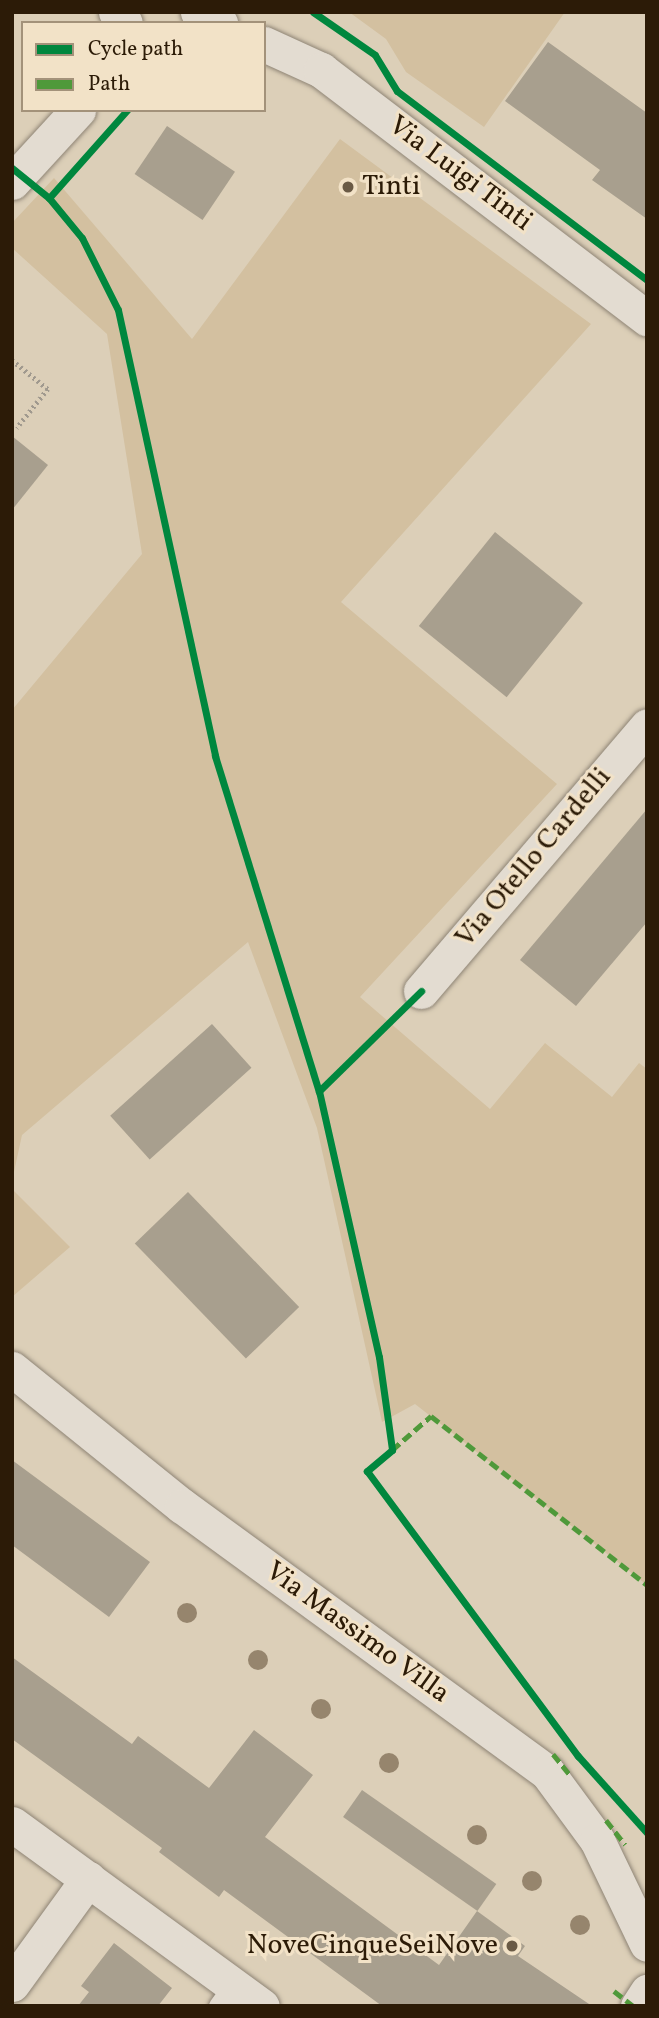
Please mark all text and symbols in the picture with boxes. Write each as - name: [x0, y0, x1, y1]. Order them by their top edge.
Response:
- legend: [21, 21, 266, 112]
- text: Cycle path: [88, 35, 183, 64]
- text: Path: [88, 70, 130, 99]
- street label: Via Luigi Tinti: [381, 109, 539, 239]
- place label: Tinti: [362, 170, 420, 204]
- marker: Tinti: [340, 179, 356, 195]
- street label: Via Otello Cardelli: [449, 761, 619, 955]
- street label: Via Massimo Villa: [258, 1555, 456, 1711]
- place label: NoveCinqueSeiNove: [247, 1929, 498, 1963]
- marker: NoveCinqueSeiNove: [504, 1938, 520, 1954]

